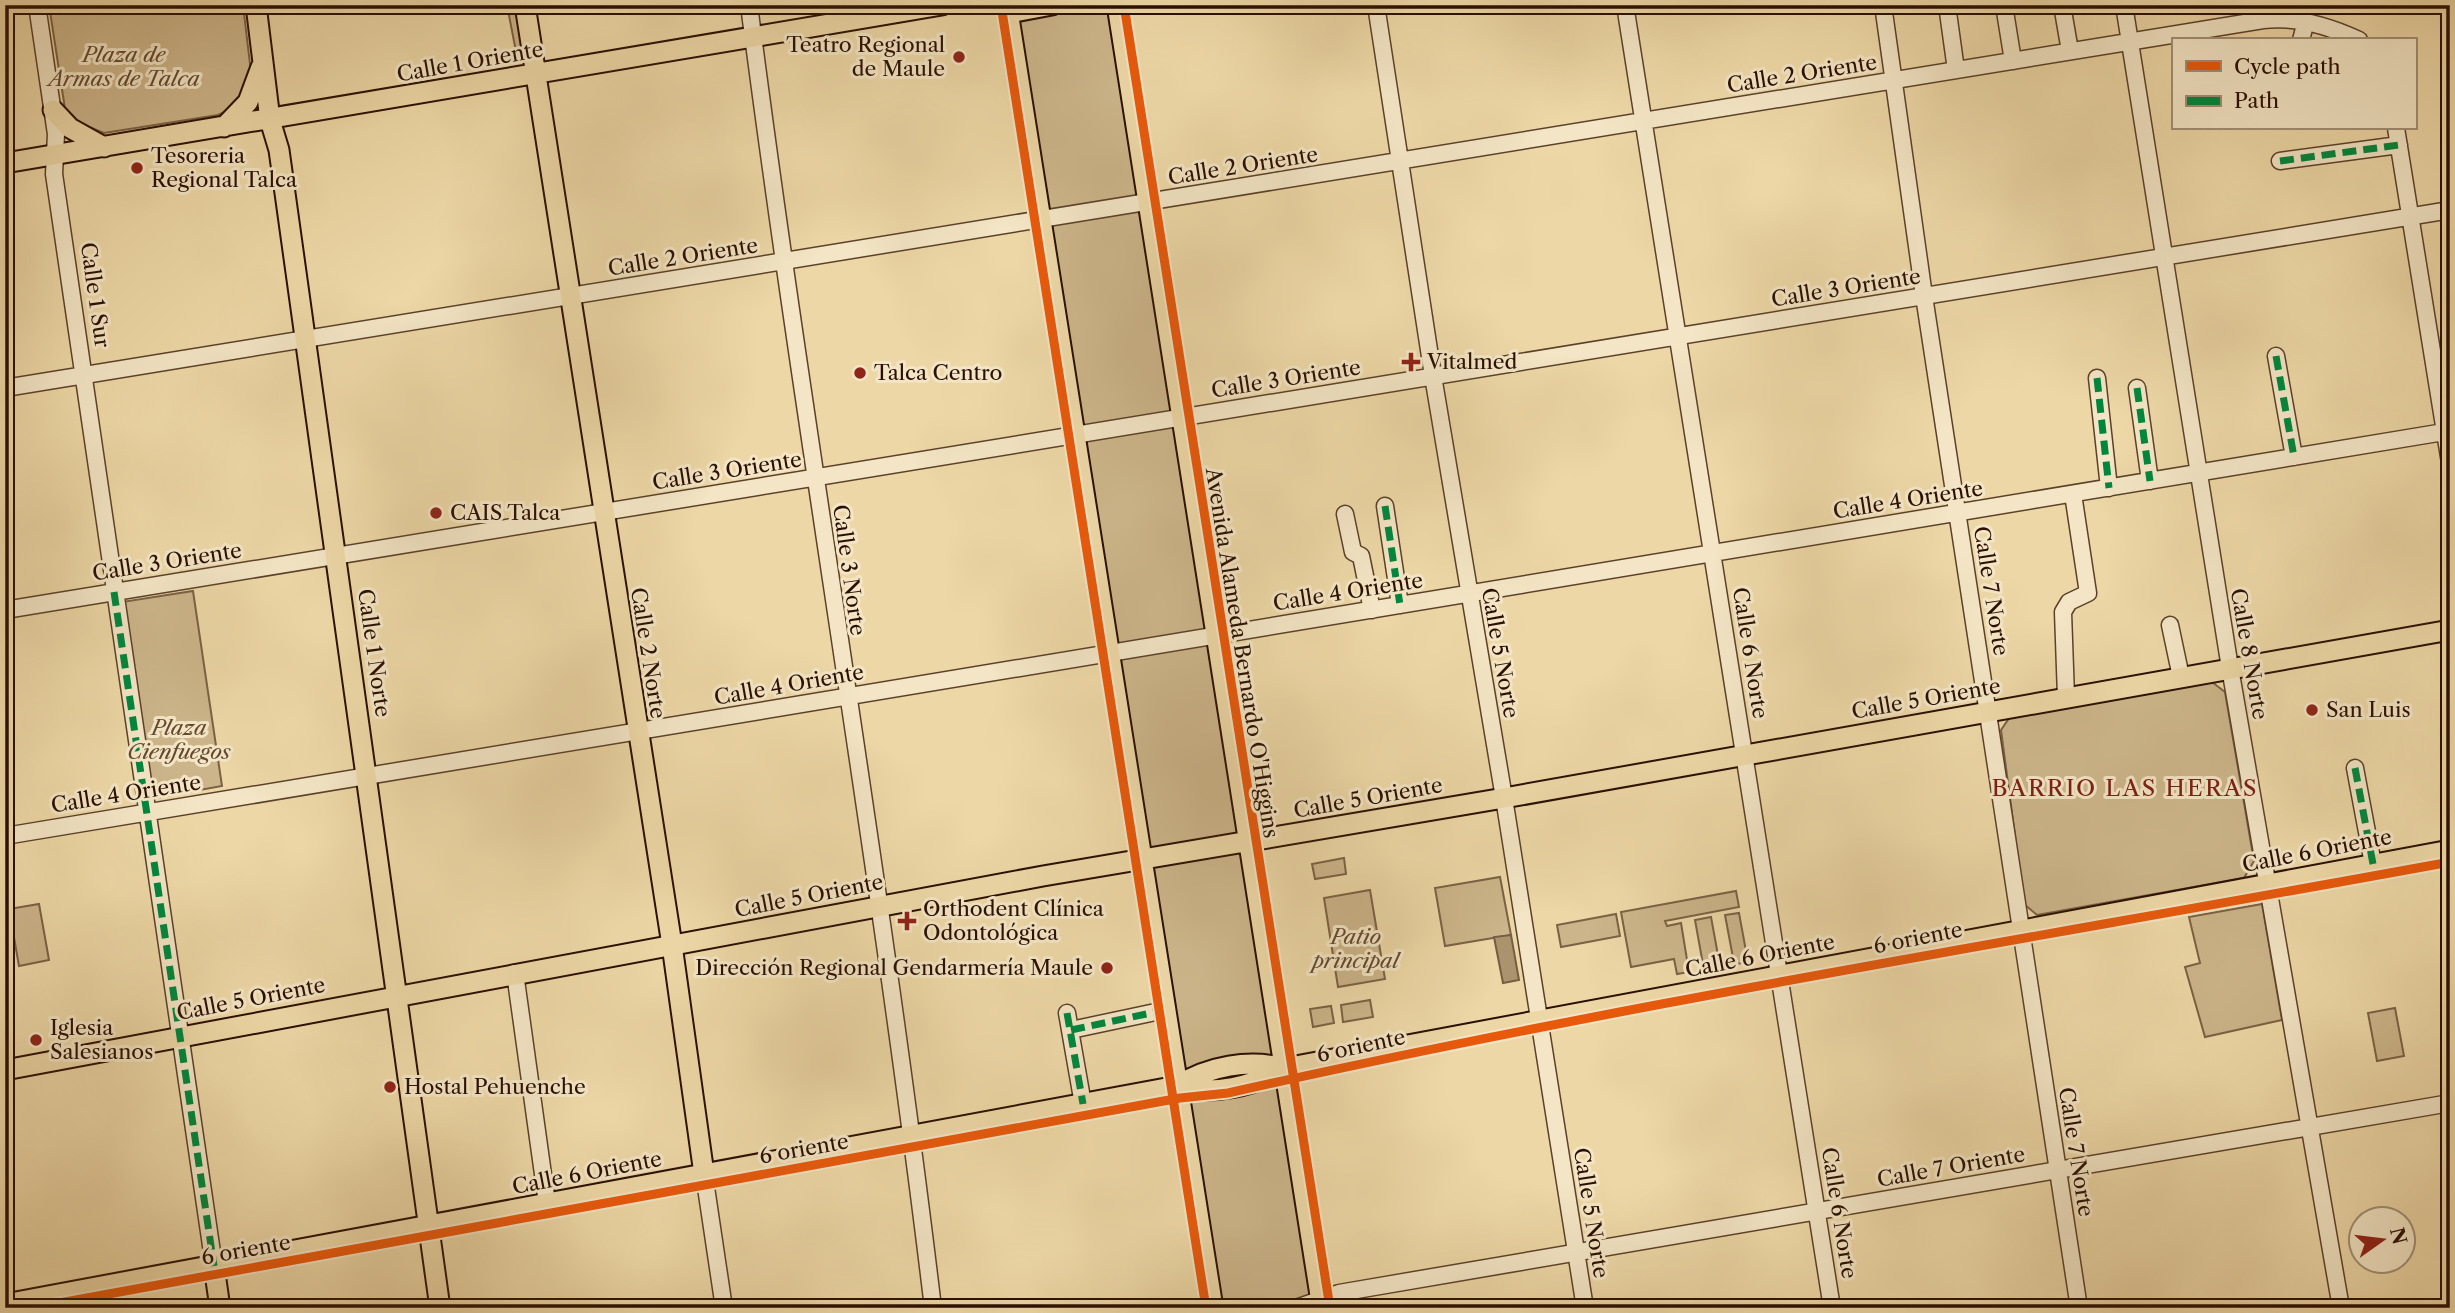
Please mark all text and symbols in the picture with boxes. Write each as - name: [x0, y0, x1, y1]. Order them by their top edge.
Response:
- place label: Teatro Regional de Maule: [786, 32, 945, 81]
- street label: Calle 1 Oriente: [395, 36, 545, 87]
- legend: [2172, 38, 2416, 130]
- park label: Plaza de Armas de Talca: [45, 42, 200, 91]
- marker: Teatro Regional de Maule: [951, 49, 967, 65]
- street label: Calle 2 Oriente: [1725, 49, 1879, 98]
- text: Cycle path: [2234, 54, 2341, 79]
- text: Path: [2234, 88, 2279, 113]
- street label: Calle 2 Oriente: [1166, 141, 1320, 190]
- place label: Tesoreria Regional Talca: [151, 143, 298, 192]
- marker: Tesoreria Regional Talca: [129, 160, 145, 176]
- street label: Calle 2 Oriente: [606, 232, 760, 281]
- street label: Calle 1 Sur: [76, 241, 115, 349]
- street label: Calle 3 Oriente: [1769, 263, 1922, 312]
- place label: Vitalmed: [1426, 349, 1518, 374]
- marker: Vitalmed: [1401, 352, 1421, 372]
- street label: Calle 3 Oriente: [1209, 354, 1362, 403]
- place label: Talca Centro: [874, 360, 1002, 385]
- marker: Talca Centro: [852, 365, 868, 381]
- street label: Calle 3 Oriente: [650, 446, 803, 495]
- street label: Avenida Alameda Bernardo O'Higgins: [1201, 465, 1284, 840]
- street label: Calle 4 Oriente: [1831, 475, 1985, 524]
- place label: CAIS Talca: [450, 500, 561, 525]
- street label: Calle 3 Norte: [828, 503, 871, 637]
- marker: CAIS Talca: [428, 505, 444, 521]
- street label: Calle 7 Norte: [1969, 524, 2014, 657]
- street label: Calle 3 Oriente: [90, 537, 243, 586]
- street label: Calle 4 Oriente: [1271, 567, 1425, 616]
- street label: Calle 6 Norte: [1728, 585, 1773, 720]
- street label: Calle 2 Norte: [626, 586, 671, 720]
- street label: Calle 5 Norte: [1477, 586, 1524, 720]
- street label: Calle 8 Norte: [2226, 586, 2273, 722]
- street label: Calle 1 Norte: [353, 587, 396, 719]
- street label: Calle 4 Oriente: [712, 659, 866, 710]
- street label: Calle 5 Oriente: [1849, 673, 2002, 724]
- place label: San Luis: [2326, 697, 2411, 722]
- marker: San Luis: [2304, 702, 2320, 718]
- park label: Plaza Cienfuegos: [127, 715, 231, 764]
- street label: Calle 4 Oriente: [49, 769, 203, 818]
- street label: Calle 5 Oriente: [1291, 772, 1444, 823]
- district label: BARRIO LAS HERAS: [1991, 774, 2259, 802]
- street label: Calle 6 Oriente: [2240, 824, 2394, 877]
- street label: Calle 5 Oriente: [732, 869, 885, 922]
- place label: Orthodent Clínica Odontológica: [923, 896, 1105, 945]
- marker: Orthodent Clínica Odontológica: [897, 911, 917, 931]
- street label: 6 oriente: [1871, 917, 1965, 958]
- park label: Patio principal: [1308, 924, 1402, 973]
- street label: Calle 6 Oriente: [1683, 929, 1837, 982]
- place label: Dirección Regional Gendarmería Maule: [695, 955, 1093, 980]
- marker: Dirección Regional Gendarmería Maule: [1099, 960, 1115, 976]
- street label: Calle 5 Oriente: [174, 972, 327, 1025]
- place label: Iglesia Salesianos: [50, 1015, 153, 1064]
- street label: 6 oriente: [1314, 1024, 1408, 1067]
- marker: Iglesia Salesianos: [28, 1032, 44, 1048]
- place label: Hostal Pehuenche: [404, 1074, 586, 1099]
- marker: Hostal Pehuenche: [382, 1079, 398, 1095]
- street label: Calle 7 Norte: [2054, 1085, 2099, 1218]
- street label: 6 oriente: [757, 1128, 850, 1169]
- street label: Calle 7 Oriente: [1875, 1141, 2027, 1192]
- street label: Calle 6 Norte: [1817, 1145, 1862, 1280]
- street label: Calle 6 Oriente: [510, 1146, 664, 1199]
- street label: Calle 5 Norte: [1569, 1146, 1614, 1280]
- north arrow: [2346, 1204, 2416, 1274]
- text: N: [2385, 1225, 2411, 1247]
- street label: 6 oriente: [199, 1229, 292, 1270]

